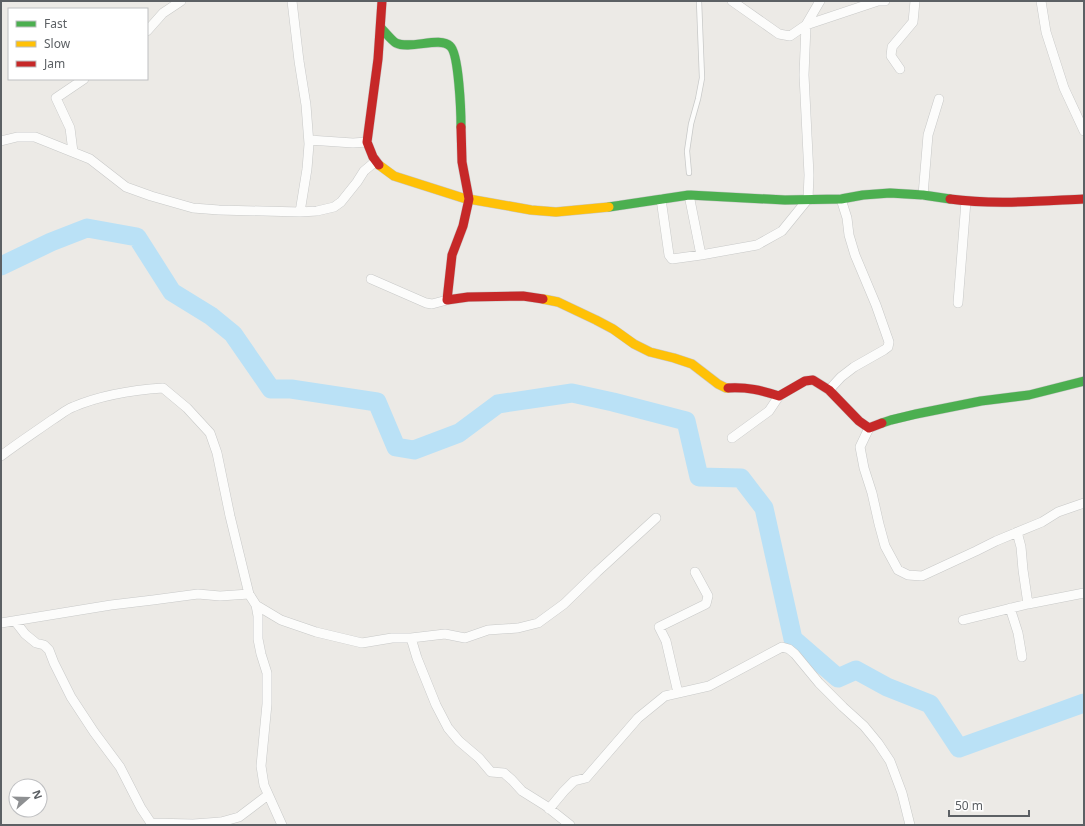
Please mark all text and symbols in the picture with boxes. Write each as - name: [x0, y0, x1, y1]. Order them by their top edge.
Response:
- legend: [8, 8, 148, 80]
- text: Fast: [44, 15, 68, 32]
- text: Slow: [44, 35, 71, 52]
- text: Jam: [43, 55, 65, 72]
- north arrow: [8, 778, 48, 818]
- text: N: [29, 788, 46, 801]
- scale bar: [949, 792, 1029, 818]
- text: 50 m: [955, 797, 983, 814]

